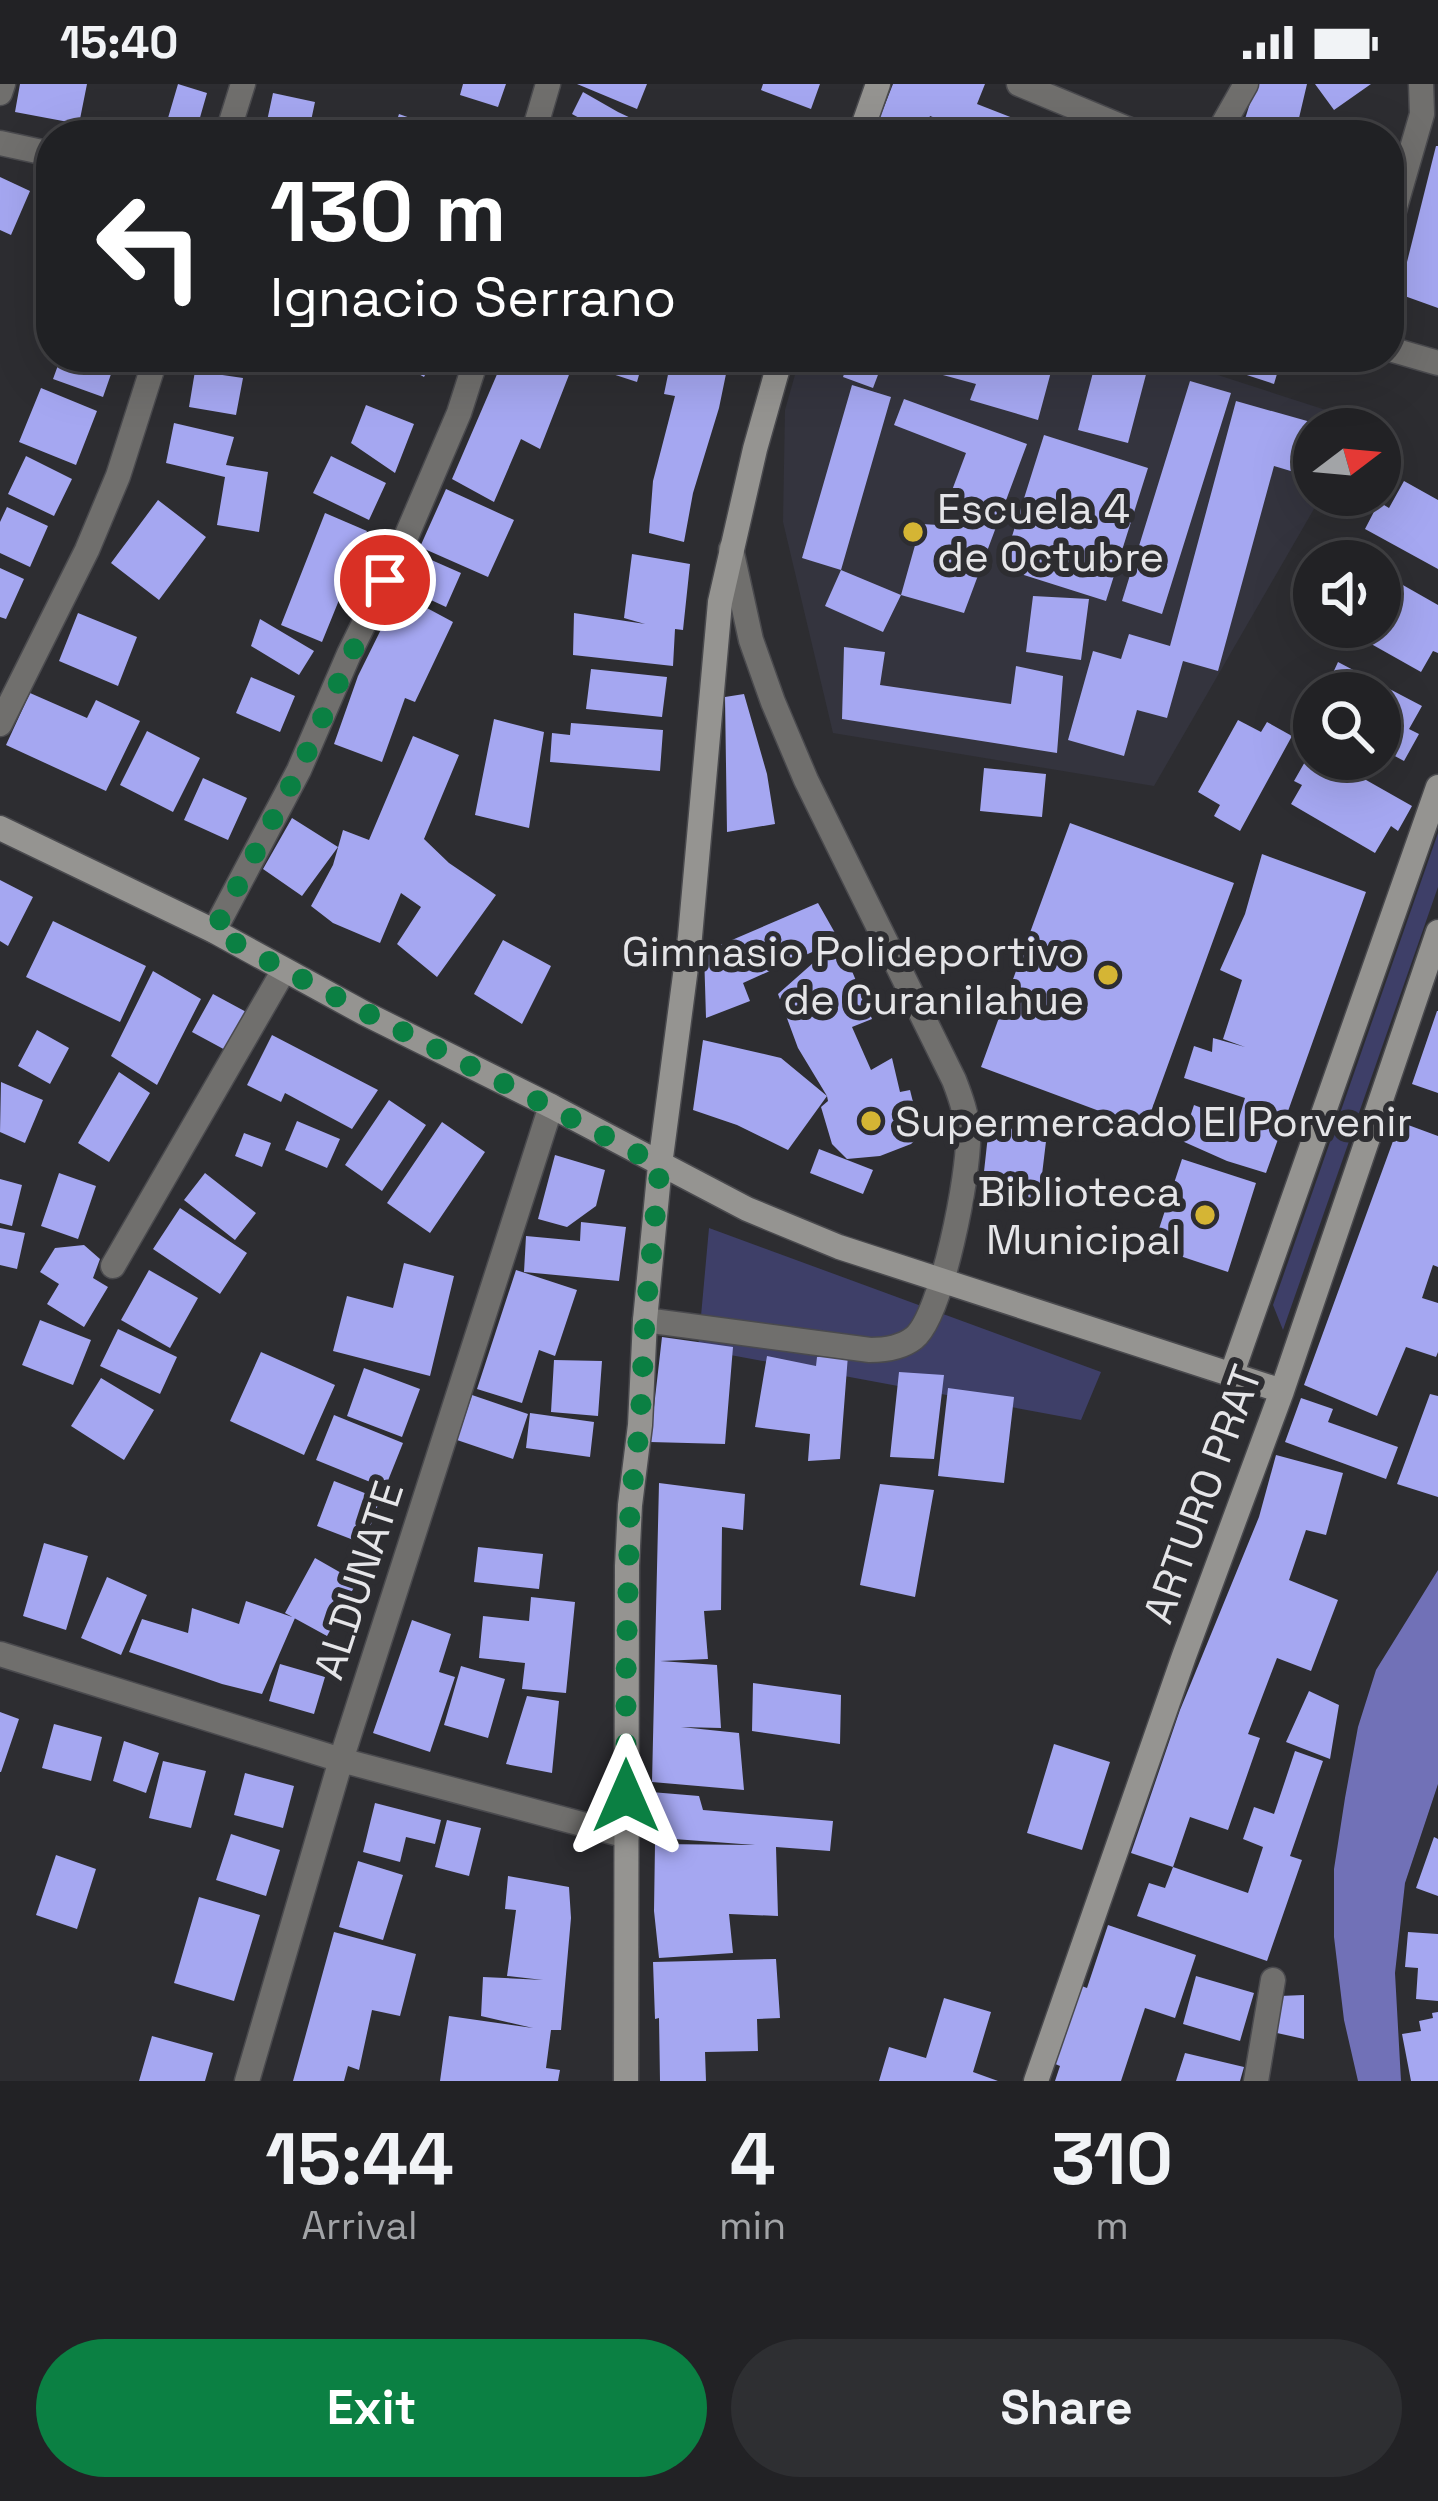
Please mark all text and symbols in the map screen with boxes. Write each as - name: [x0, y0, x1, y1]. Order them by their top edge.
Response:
- text: 15:40: [60, 14, 179, 71]
- text: 130 m: [270, 158, 507, 266]
- icon: left: [72, 168, 228, 324]
- text: Ignacio Serrano: [270, 263, 676, 332]
- north arrow: [1293, 408, 1401, 516]
- map controls: [1293, 408, 1401, 780]
- place label: Escuela 4 de Octubre: [937, 482, 1164, 583]
- marker: Escuela 4 de Octubre: [900, 519, 926, 545]
- pin: [334, 529, 436, 631]
- button: sound: [1293, 540, 1401, 648]
- icon: arrive: [352, 547, 418, 613]
- button: search: [1293, 672, 1401, 780]
- place label: Gimnasio Polideportivo de Curanilahue: [622, 925, 1084, 1026]
- marker: Gimnasio Polideportivo de Curanilahue: [1095, 962, 1121, 988]
- place label: Supermercado El Porvenir: [895, 1095, 1412, 1148]
- marker: Supermercado El Porvenir: [858, 1108, 884, 1134]
- place label: Biblioteca Municipal: [977, 1165, 1181, 1266]
- marker: Biblioteca Municipal: [1192, 1202, 1218, 1228]
- street label: ARTURO PRAT: [1131, 1358, 1274, 1630]
- street label: ALDUNATE: [302, 1475, 415, 1686]
- position arrow: [563, 1733, 689, 1859]
- text: 15:44: [265, 2113, 454, 2205]
- text: 4: [730, 2113, 775, 2205]
- text: 310: [1051, 2113, 1173, 2205]
- text: Arrival: [302, 2201, 417, 2250]
- text: min: [719, 2201, 786, 2250]
- text: m: [1095, 2201, 1129, 2250]
- button: Exit: [36, 2339, 707, 2477]
- button: Share: [731, 2339, 1402, 2477]

